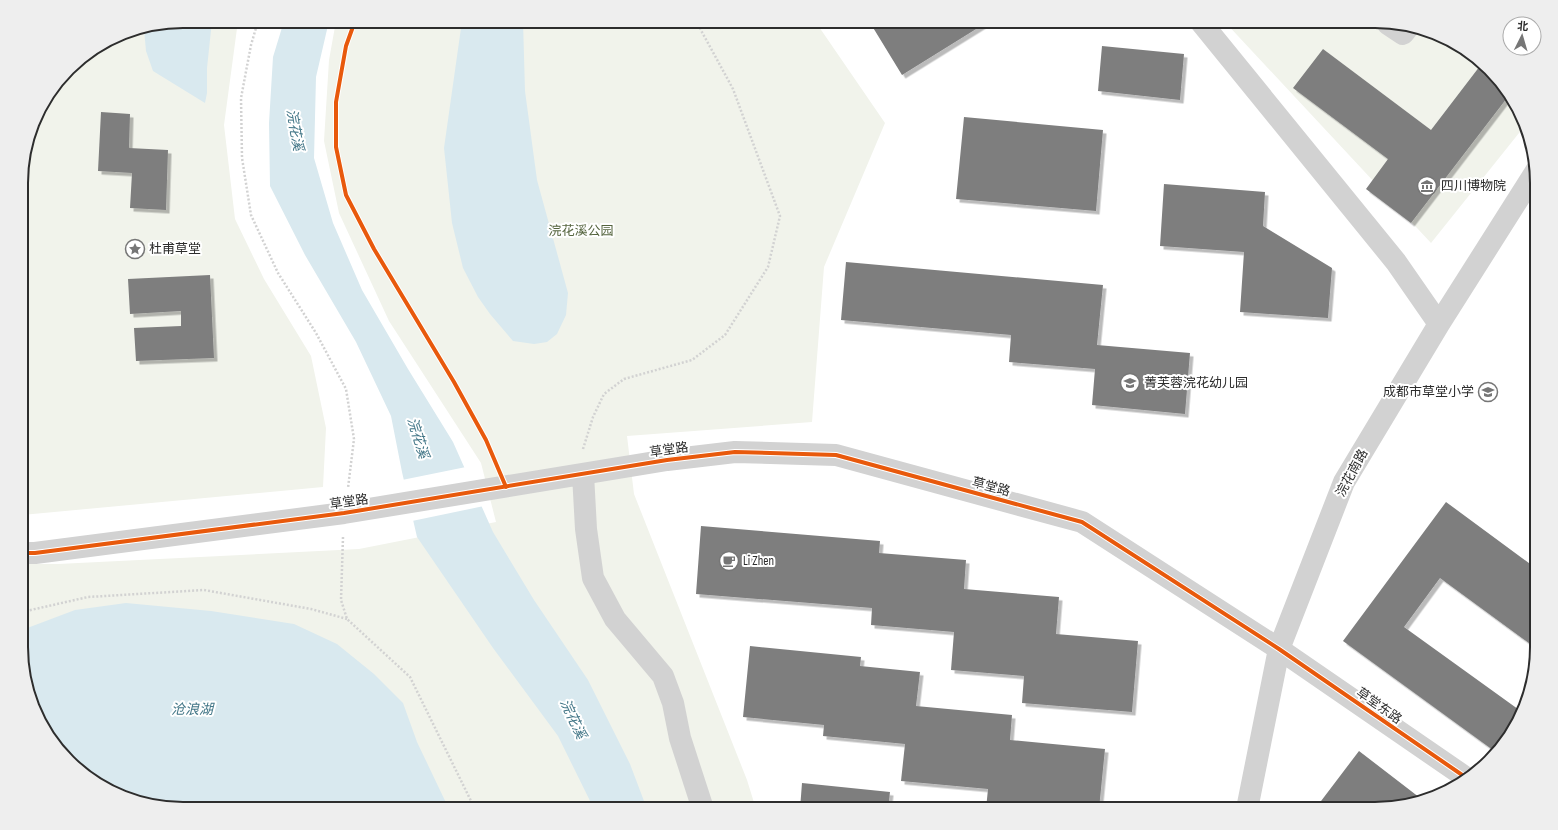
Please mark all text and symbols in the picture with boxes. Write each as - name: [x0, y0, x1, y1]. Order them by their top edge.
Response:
- north arrow: [1502, 16, 1542, 56]
- text: 北: [1517, 20, 1529, 33]
- water label: 浣花溪: [283, 108, 307, 154]
- museum icon: 四川博物院: [1416, 175, 1438, 197]
- place label: 四川博物院: [1441, 178, 1506, 194]
- park label: 浣花溪公园: [548, 223, 614, 239]
- place icon: 杜甫草堂: [124, 238, 146, 260]
- place label: 杜甫草堂: [149, 241, 201, 257]
- school or university icon: 菁芙蓉浣花幼儿园: [1119, 372, 1141, 394]
- place label: 菁芙蓉浣花幼儿园: [1144, 375, 1248, 391]
- school or university icon: 成都市草堂小学: [1477, 381, 1499, 403]
- place label: 成都市草堂小学: [1383, 384, 1474, 400]
- water label: 浣花溪: [404, 415, 433, 462]
- street label: 草堂路: [649, 439, 689, 461]
- street label: 浣花南路: [1333, 446, 1371, 500]
- street label: 草堂路: [970, 474, 1012, 500]
- street label: 草堂路: [329, 491, 369, 513]
- cafe icon: Li Zhen: [718, 550, 740, 572]
- place label: Li Zhen: [743, 553, 774, 569]
- street label: 草堂东路: [1353, 685, 1405, 727]
- water label: 浣花溪: [556, 696, 590, 743]
- water label: 沧浪湖: [171, 701, 215, 718]

